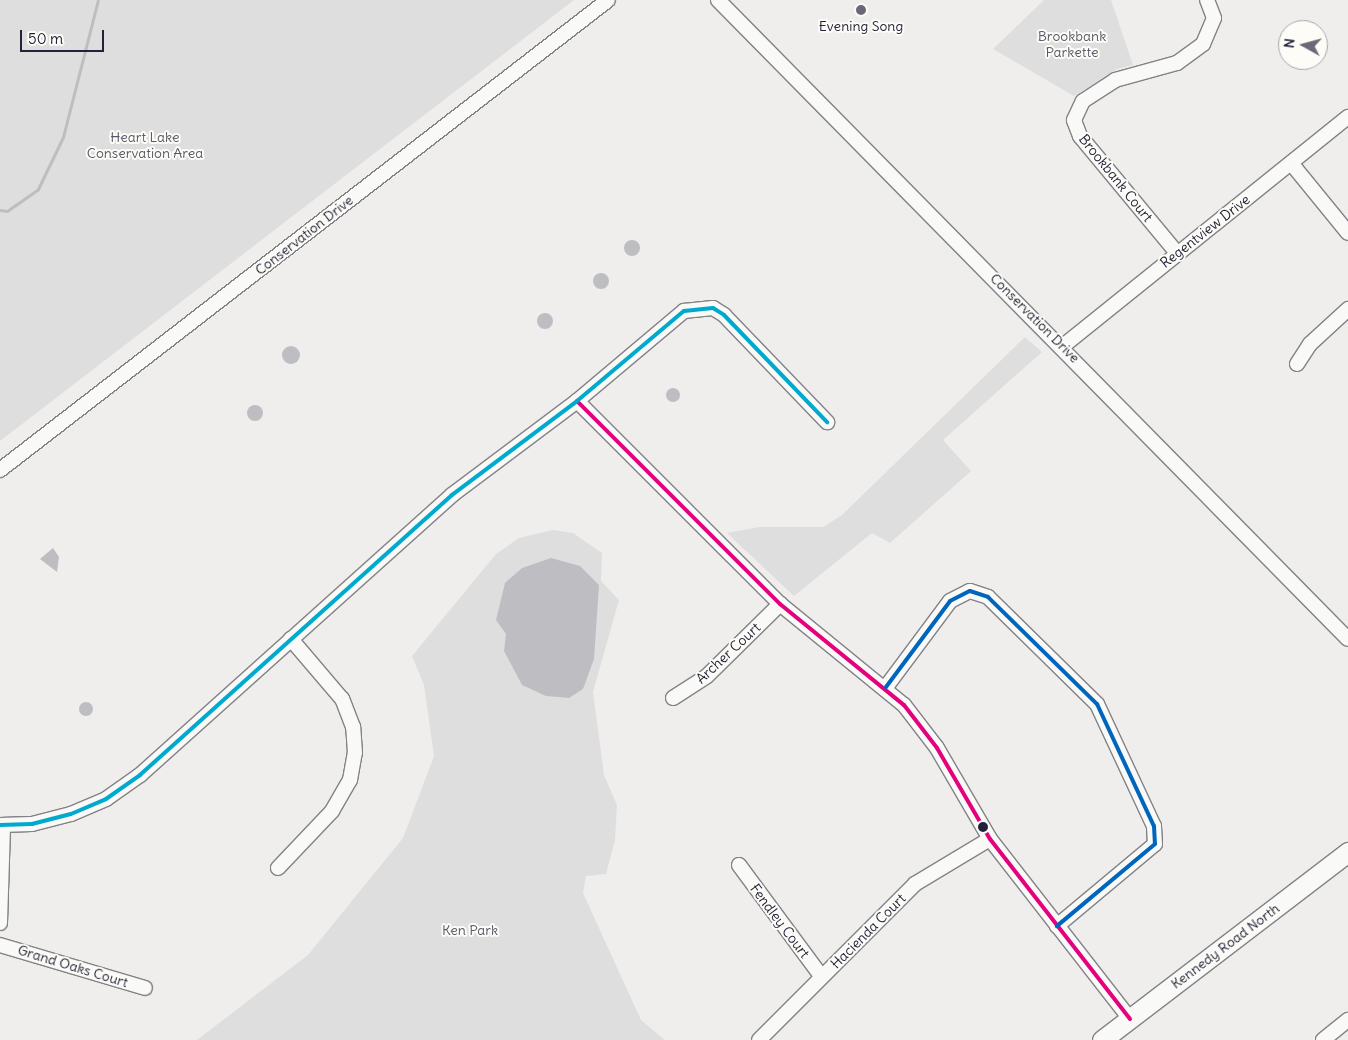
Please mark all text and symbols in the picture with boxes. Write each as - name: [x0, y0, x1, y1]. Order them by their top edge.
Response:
- marker: Evening Song: [855, 4, 867, 16]
- place label: Evening Song: [819, 18, 903, 34]
- scale bar: [22, 20, 106, 52]
- north arrow: [1278, 20, 1328, 70]
- park label: Brookbank Parkette: [1038, 28, 1106, 60]
- text: 50 m: [28, 29, 63, 48]
- text: N: [1280, 37, 1299, 49]
- park label: Heart Lake Conservation Area: [87, 129, 203, 162]
- street label: Brookbank Court: [1076, 131, 1156, 225]
- street label: Regentview Drive: [1157, 191, 1253, 271]
- street label: Conservation Drive: [252, 192, 356, 278]
- street label: Conservation Drive: [987, 270, 1083, 366]
- street label: Archer Court: [692, 619, 764, 687]
- unlabelled marker: [978, 822, 988, 832]
- street label: Fendley Court: [747, 881, 813, 961]
- street label: Hacienda Court: [827, 890, 909, 972]
- street label: Kennedy Road North: [1168, 900, 1282, 992]
- park label: Ken Park: [442, 922, 498, 938]
- street label: Grand Oaks Court: [16, 941, 130, 991]

